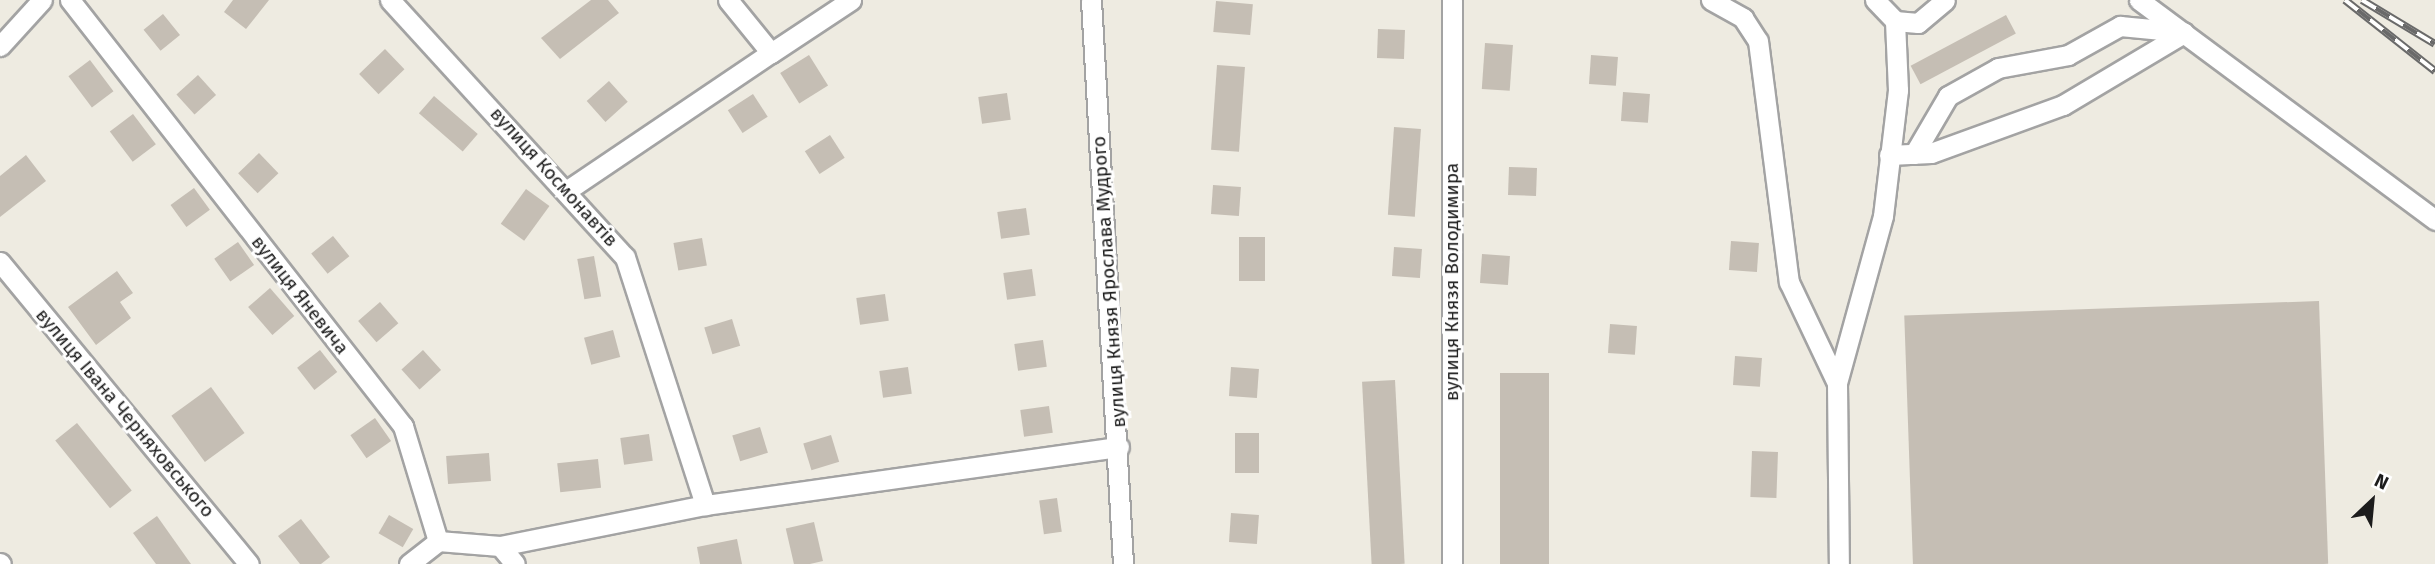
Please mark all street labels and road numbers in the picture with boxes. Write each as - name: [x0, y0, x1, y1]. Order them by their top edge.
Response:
- street label: вулиця Космонавтів: [485, 102, 623, 252]
- street label: вулиця Князя Ярослава Мудрого: [1087, 135, 1131, 429]
- street label: вулиця Князя Володимира: [1441, 163, 1463, 401]
- street label: вулиця Яневича: [246, 231, 354, 359]
- street label: вулиця Івана Черняховського: [31, 304, 219, 522]

